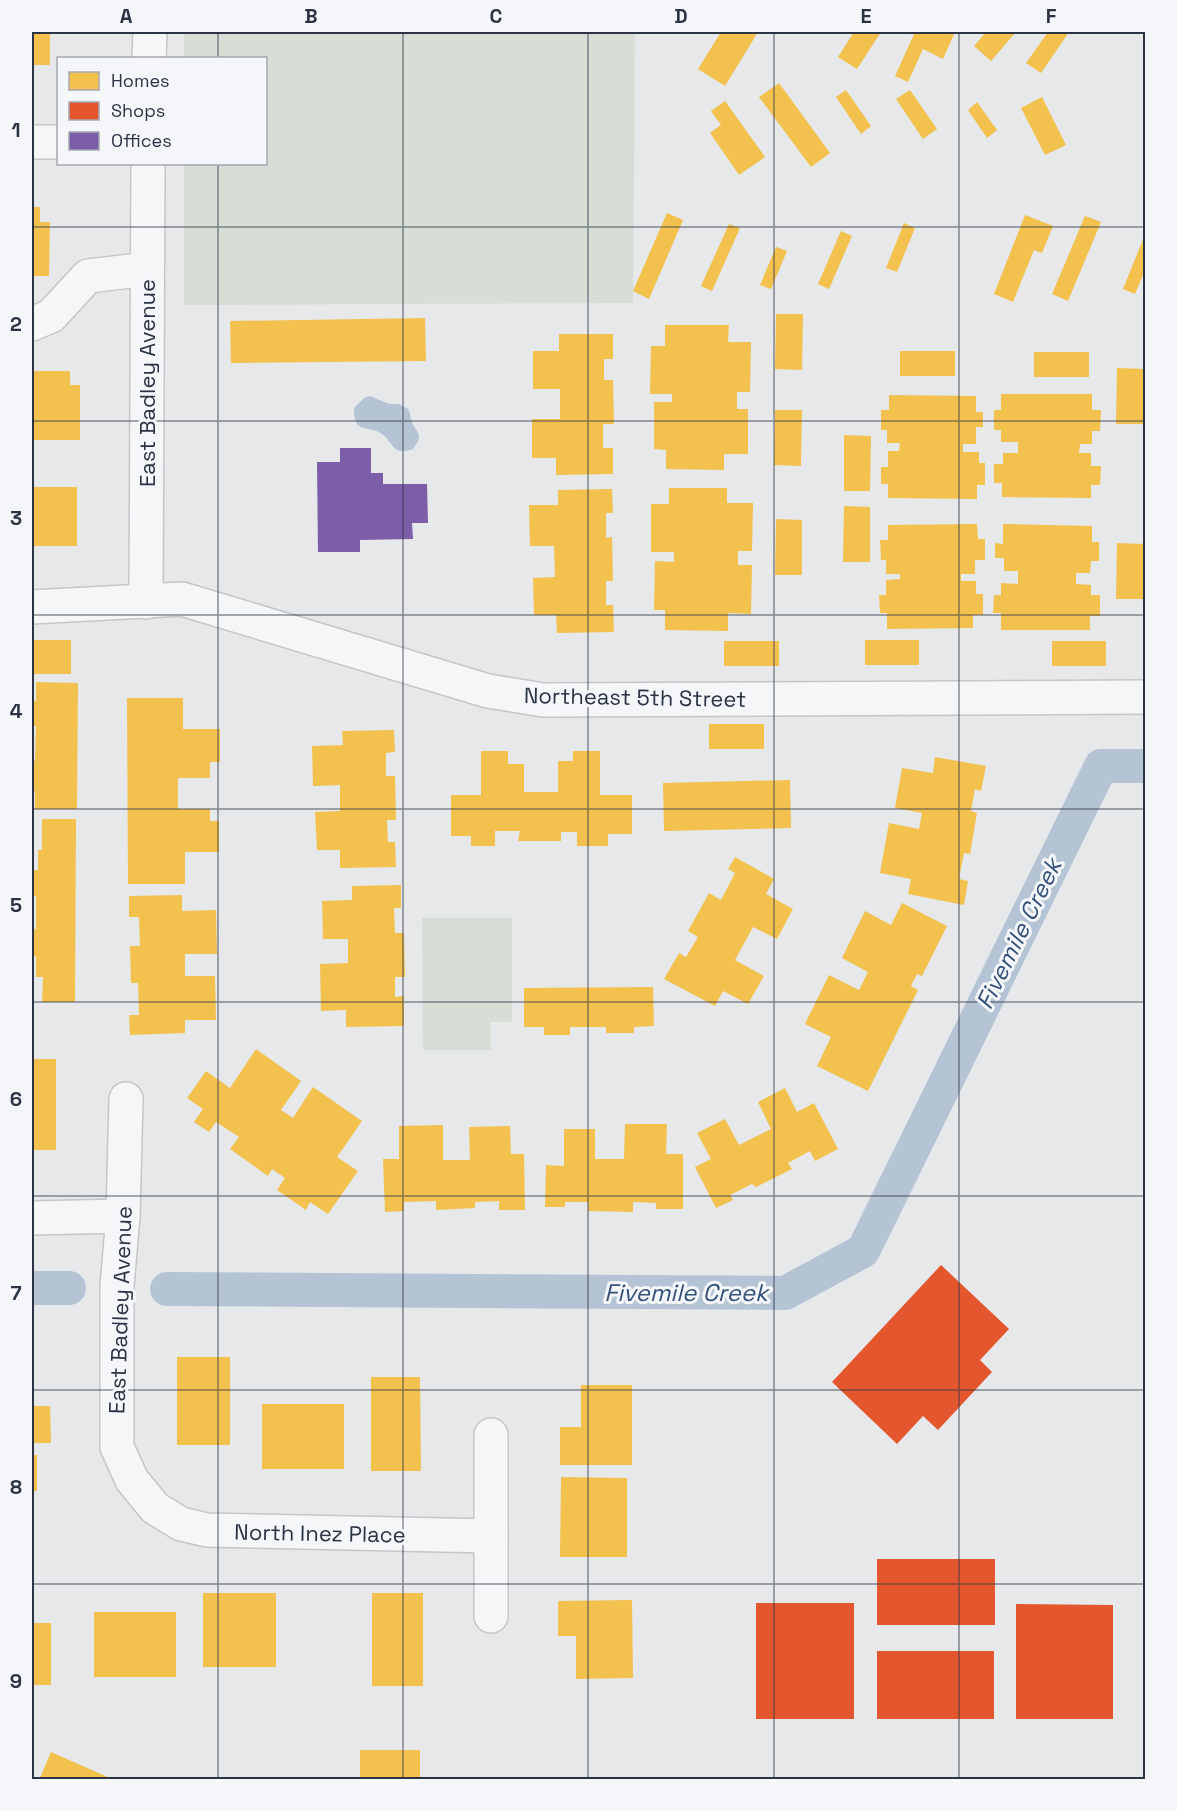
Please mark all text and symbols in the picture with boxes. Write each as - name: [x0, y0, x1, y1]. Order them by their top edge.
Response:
- text: A: [120, 3, 133, 29]
- text: B: [304, 3, 318, 29]
- text: C: [490, 3, 503, 29]
- text: D: [674, 3, 688, 29]
- text: E: [860, 3, 872, 29]
- text: F: [1046, 3, 1057, 29]
- legend: [57, 57, 267, 165]
- text: Homes: [111, 69, 170, 92]
- text: Shops: [111, 99, 165, 122]
- text: 1: [11, 117, 21, 143]
- text: Offices: [111, 129, 172, 152]
- street label: East Badley Avenue: [133, 279, 161, 487]
- text: 2: [10, 311, 22, 337]
- text: 3: [10, 505, 22, 531]
- street label: Northeast 5th Street: [524, 681, 746, 713]
- text: 4: [10, 698, 23, 724]
- water label: Fivemile Creek: [969, 851, 1070, 1014]
- text: 5: [10, 892, 22, 918]
- text: 6: [10, 1086, 22, 1112]
- street label: East Badley Avenue: [102, 1206, 138, 1414]
- water label: Fivemile Creek: [604, 1277, 771, 1308]
- text: 7: [10, 1280, 22, 1306]
- text: 8: [10, 1474, 22, 1500]
- street label: North Inez Place: [234, 1518, 406, 1548]
- text: 9: [10, 1668, 22, 1694]

